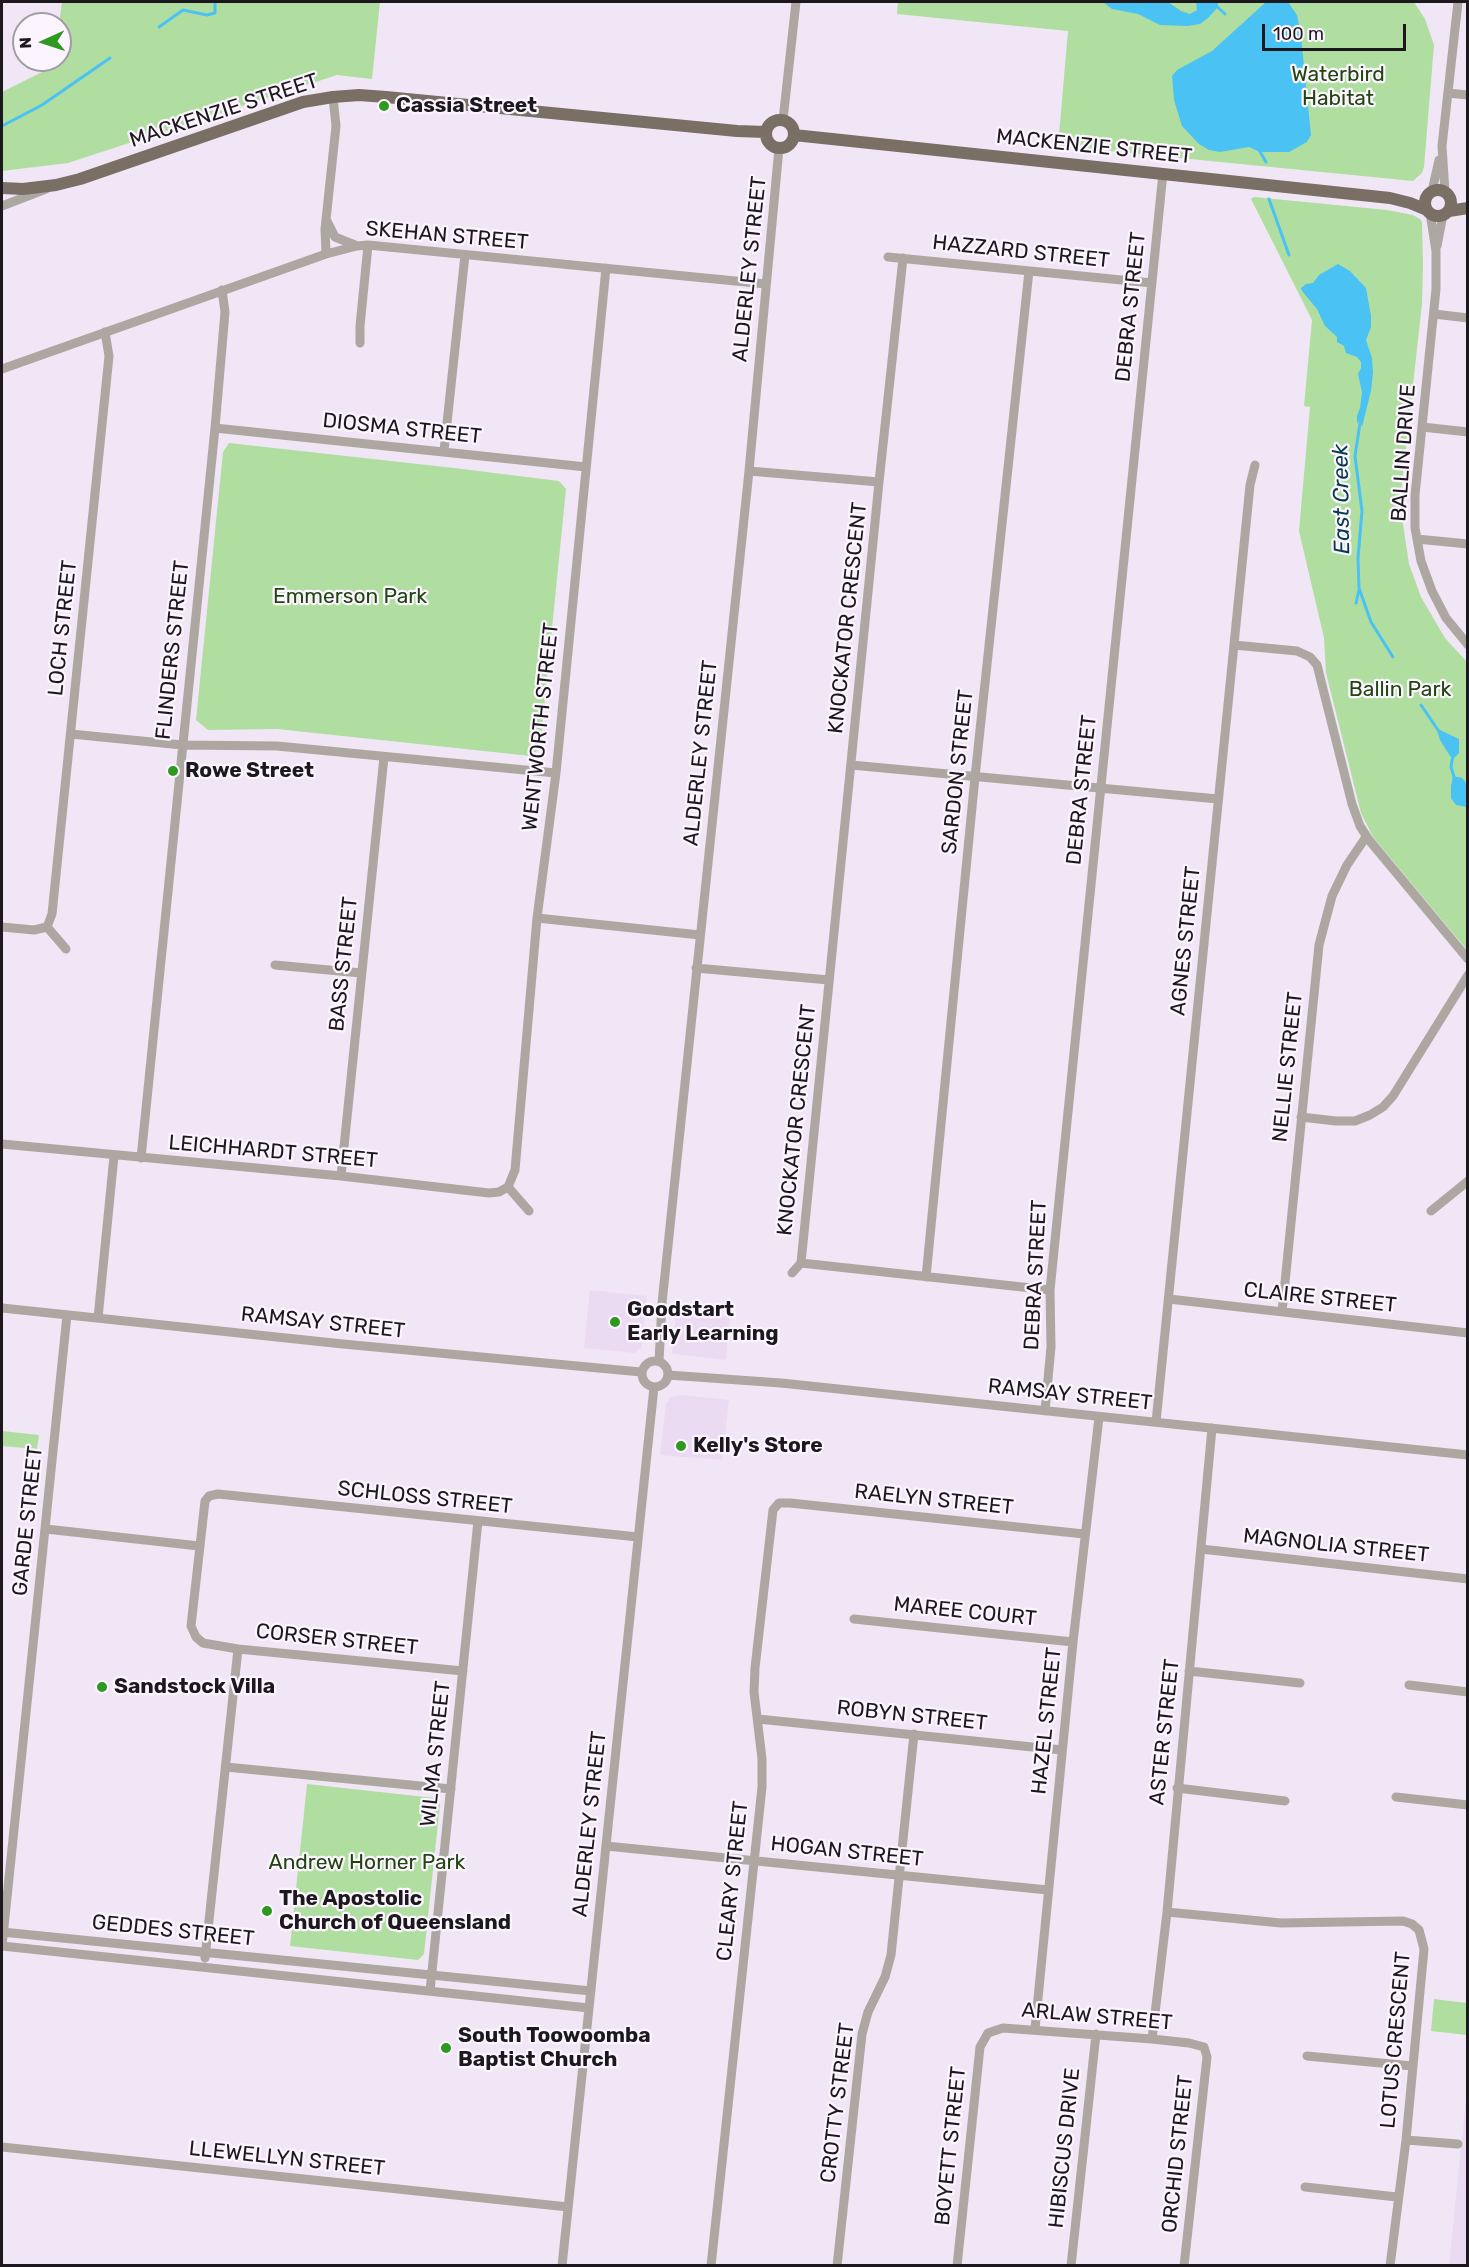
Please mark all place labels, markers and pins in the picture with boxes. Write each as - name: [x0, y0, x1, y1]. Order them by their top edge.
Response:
- place label: Cassia Street: [396, 93, 537, 119]
- marker: Cassia Street: [377, 99, 391, 113]
- place label: Rowe Street: [185, 758, 314, 784]
- marker: Rowe Street: [166, 764, 180, 778]
- place label: Goodstart Early Learning: [627, 1297, 779, 1347]
- marker: Goodstart Early Learning: [608, 1315, 622, 1329]
- place label: Kelly's Store: [693, 1433, 823, 1459]
- marker: Kelly's Store: [674, 1439, 688, 1453]
- place label: Sandstock Villa: [114, 1674, 275, 1700]
- marker: Sandstock Villa: [95, 1680, 109, 1694]
- place label: The Apostolic Church of Queensland: [279, 1886, 511, 1936]
- marker: The Apostolic Church of Queensland: [260, 1904, 274, 1918]
- place label: South Toowoomba Baptist Church: [458, 2023, 651, 2073]
- marker: South Toowoomba Baptist Church: [439, 2041, 453, 2055]

